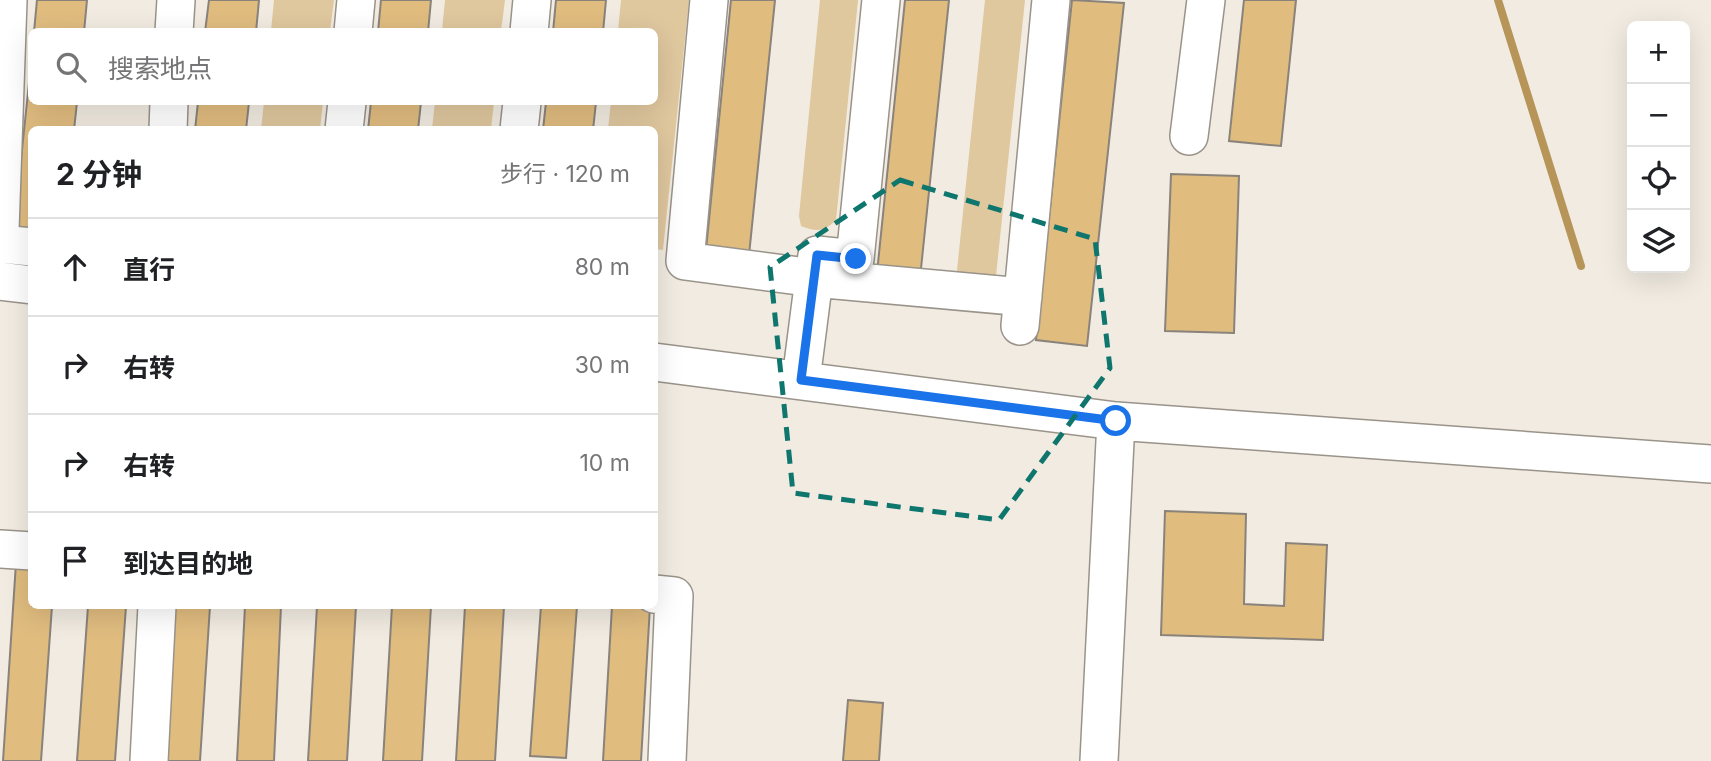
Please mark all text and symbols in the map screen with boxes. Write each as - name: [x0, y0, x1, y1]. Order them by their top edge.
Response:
- map controls: [1627, 21, 1690, 273]
- button: +: [1627, 21, 1690, 84]
- search box: [28, 28, 658, 105]
- icon: search: [52, 48, 90, 86]
- text: 搜索地点: [108, 53, 212, 84]
- button: −: [1627, 84, 1690, 147]
- button: locate: [1627, 147, 1690, 210]
- text: 2 分钟: [56, 156, 142, 192]
- text: 步行 · 120 m: [500, 160, 630, 188]
- button: layers: [1627, 210, 1690, 273]
- route end: [840, 243, 871, 274]
- icon: ahead: [56, 248, 94, 286]
- text: 80 m: [575, 253, 630, 281]
- text: 直行: [123, 254, 175, 285]
- icon: right: [56, 346, 94, 384]
- text: 30 m: [575, 351, 630, 379]
- text: 右转: [123, 352, 175, 383]
- route start: [1100, 405, 1131, 436]
- icon: right: [56, 444, 94, 482]
- text: 10 m: [580, 449, 630, 477]
- text: 右转: [123, 450, 175, 481]
- icon: arrive: [56, 542, 94, 580]
- text: 到达目的地: [123, 548, 253, 579]

